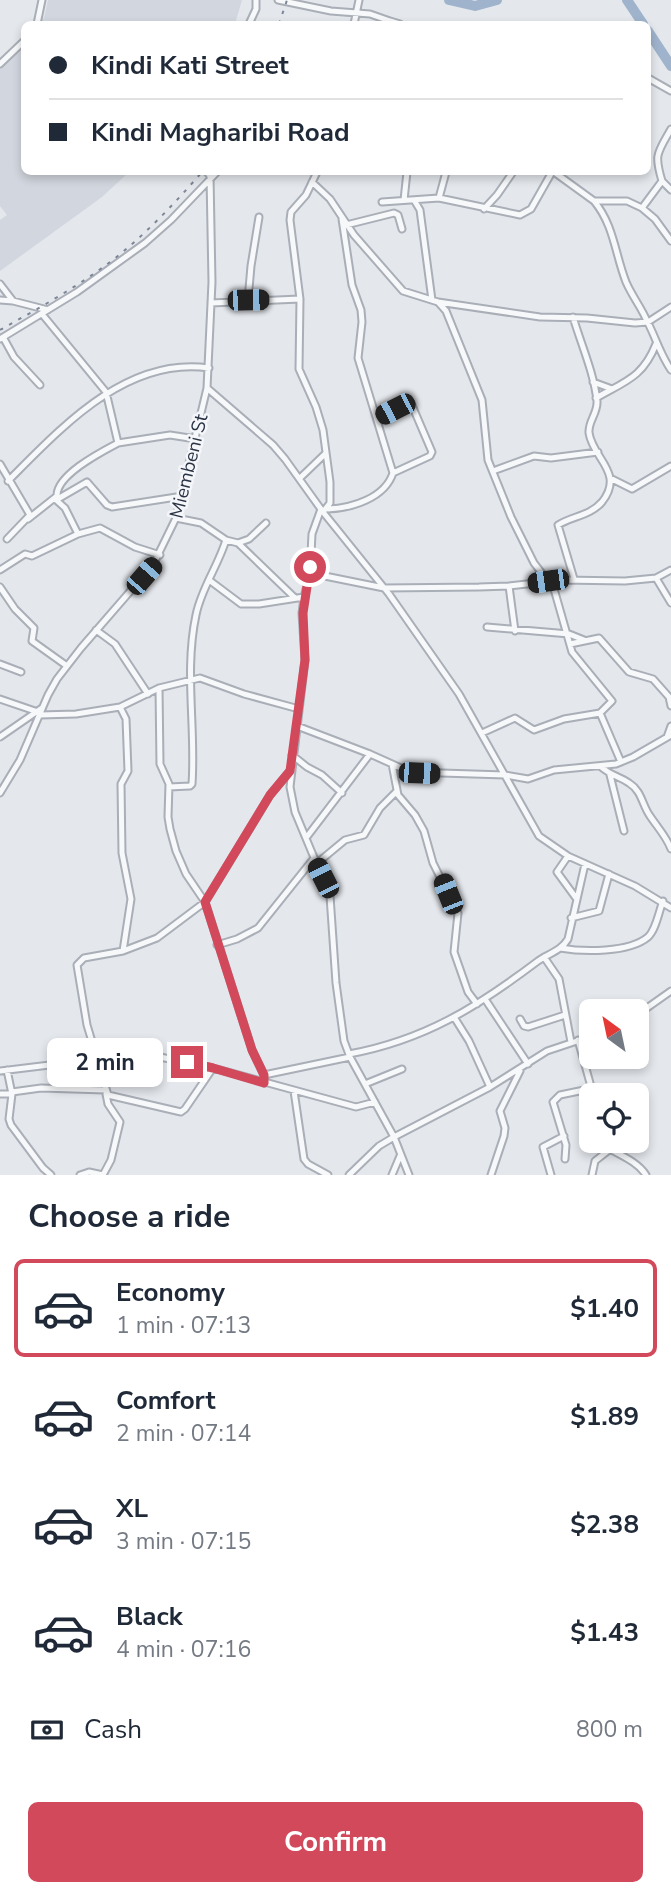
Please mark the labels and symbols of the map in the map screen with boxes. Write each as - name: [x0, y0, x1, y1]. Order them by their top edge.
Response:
- car: [227, 289, 270, 311]
- car: [372, 390, 419, 428]
- street label: Miembeni St: [163, 411, 215, 521]
- route start: [294, 551, 326, 583]
- car: [123, 553, 166, 599]
- car: [526, 568, 571, 594]
- car: [398, 762, 441, 784]
- car: [305, 855, 342, 901]
- car: [431, 871, 466, 917]
- north arrow: [579, 999, 649, 1069]
- callout: 2 min: [47, 1038, 162, 1086]
- route end: [171, 1046, 203, 1078]

